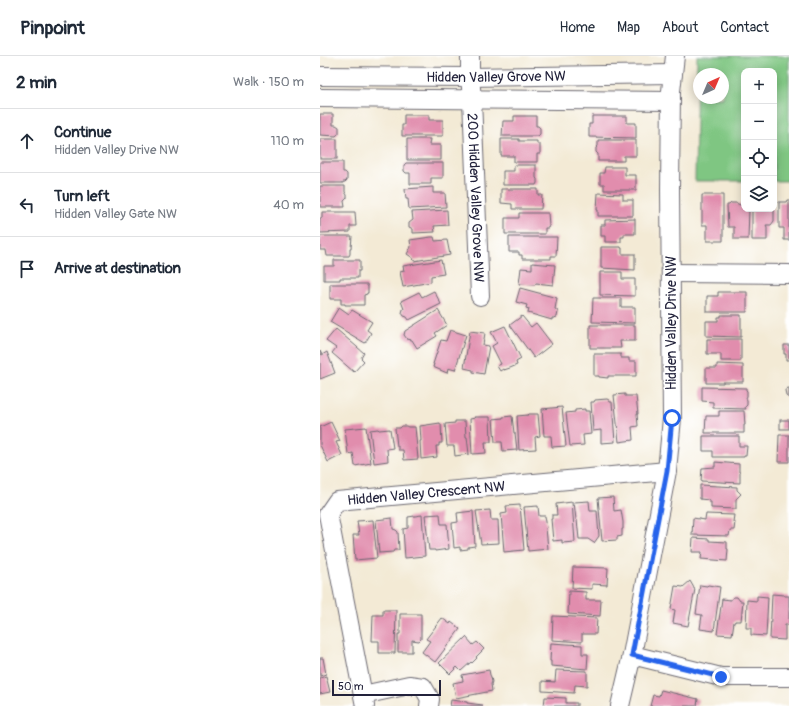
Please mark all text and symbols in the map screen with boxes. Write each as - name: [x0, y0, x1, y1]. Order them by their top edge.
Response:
- text: Pinpoint: [20, 16, 85, 40]
- text: Home: [560, 19, 595, 36]
- text: Map: [617, 19, 640, 36]
- text: About: [662, 19, 698, 36]
- text: Contact: [720, 19, 769, 36]
- street label: Hidden Valley Grove NW: [426, 68, 566, 86]
- north arrow: [693, 68, 729, 104]
- map controls: [741, 68, 777, 212]
- button: +: [741, 68, 777, 104]
- text: 2 min: [16, 72, 57, 93]
- text: Walk · 150 m: [233, 74, 304, 90]
- button: −: [741, 104, 777, 140]
- street label: 200 Hidden Valley Grove NW: [464, 113, 487, 283]
- text: Continue: [54, 123, 112, 142]
- icon: ahead: [16, 130, 38, 152]
- text: 110 m: [271, 133, 304, 149]
- button: locate: [741, 140, 777, 176]
- text: Hidden Valley Drive NW: [54, 142, 179, 158]
- button: layers: [741, 176, 777, 212]
- text: Turn left: [54, 187, 110, 206]
- icon: left: [16, 194, 38, 216]
- text: 40 m: [273, 197, 304, 213]
- text: Hidden Valley Gate NW: [54, 206, 177, 222]
- street label: Hidden Valley Drive NW: [663, 256, 680, 390]
- icon: arrive: [16, 258, 38, 280]
- text: Arrive at destination: [54, 259, 181, 278]
- route start: [663, 409, 681, 427]
- street label: Hidden Valley Crescent NW: [347, 478, 506, 509]
- route end: [712, 668, 730, 686]
- scale bar: [332, 678, 441, 697]
- text: 50 m: [338, 680, 364, 693]

